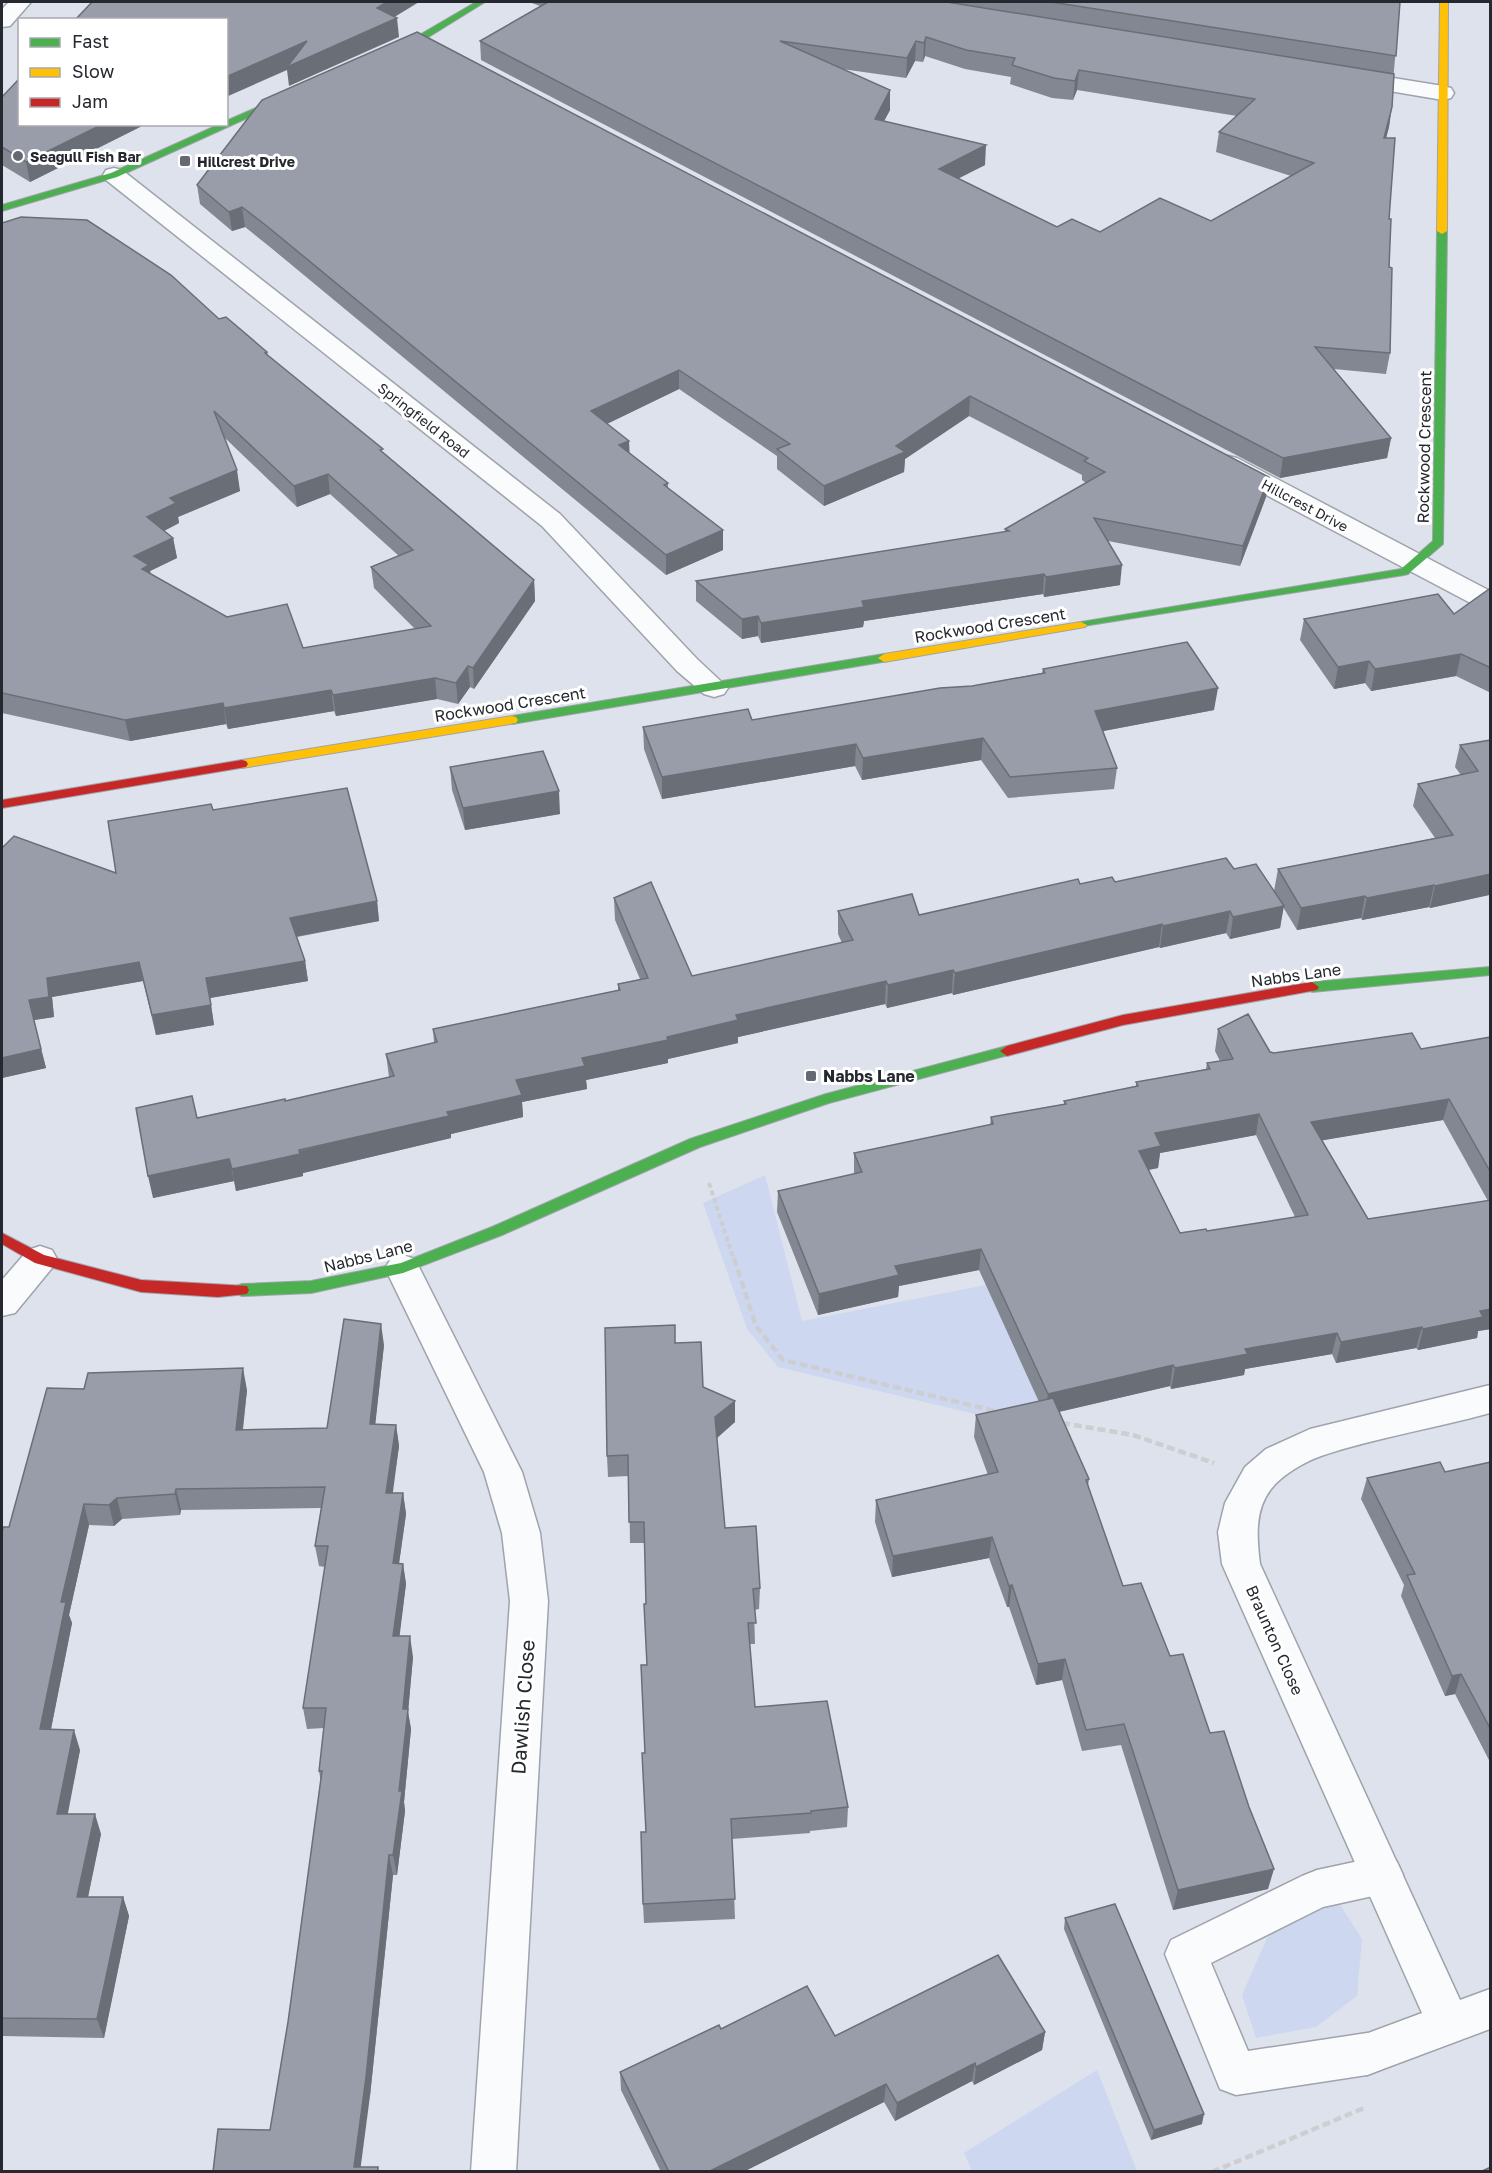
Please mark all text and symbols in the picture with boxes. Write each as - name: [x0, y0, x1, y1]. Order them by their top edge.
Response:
- legend: [18, 18, 228, 126]
- text: Fast: [72, 30, 109, 52]
- text: Slow: [72, 60, 115, 82]
- text: Jam: [72, 90, 108, 112]
- place label: Seagull Fish Bar: [30, 148, 142, 165]
- marker: Seagull Fish Bar: [11, 149, 25, 163]
- place label: Hillcrest Drive: [197, 153, 295, 170]
- marker: Hillcrest Drive: [178, 154, 192, 168]
- street label: Rockwood Crescent: [1413, 370, 1435, 524]
- street label: Springfield Road: [375, 379, 473, 461]
- street label: Hillcrest Drive: [1259, 475, 1351, 535]
- street label: Rockwood Crescent: [913, 603, 1067, 647]
- street label: Rockwood Crescent: [433, 682, 587, 726]
- street label: Nabbs Lane: [1250, 959, 1342, 991]
- place label: Nabbs Lane: [823, 1066, 915, 1086]
- marker: Nabbs Lane: [804, 1069, 818, 1083]
- street label: Nabbs Lane: [322, 1235, 414, 1277]
- street label: Braunton Close: [1242, 1582, 1308, 1698]
- street label: Dawlish Close: [505, 1639, 539, 1775]

